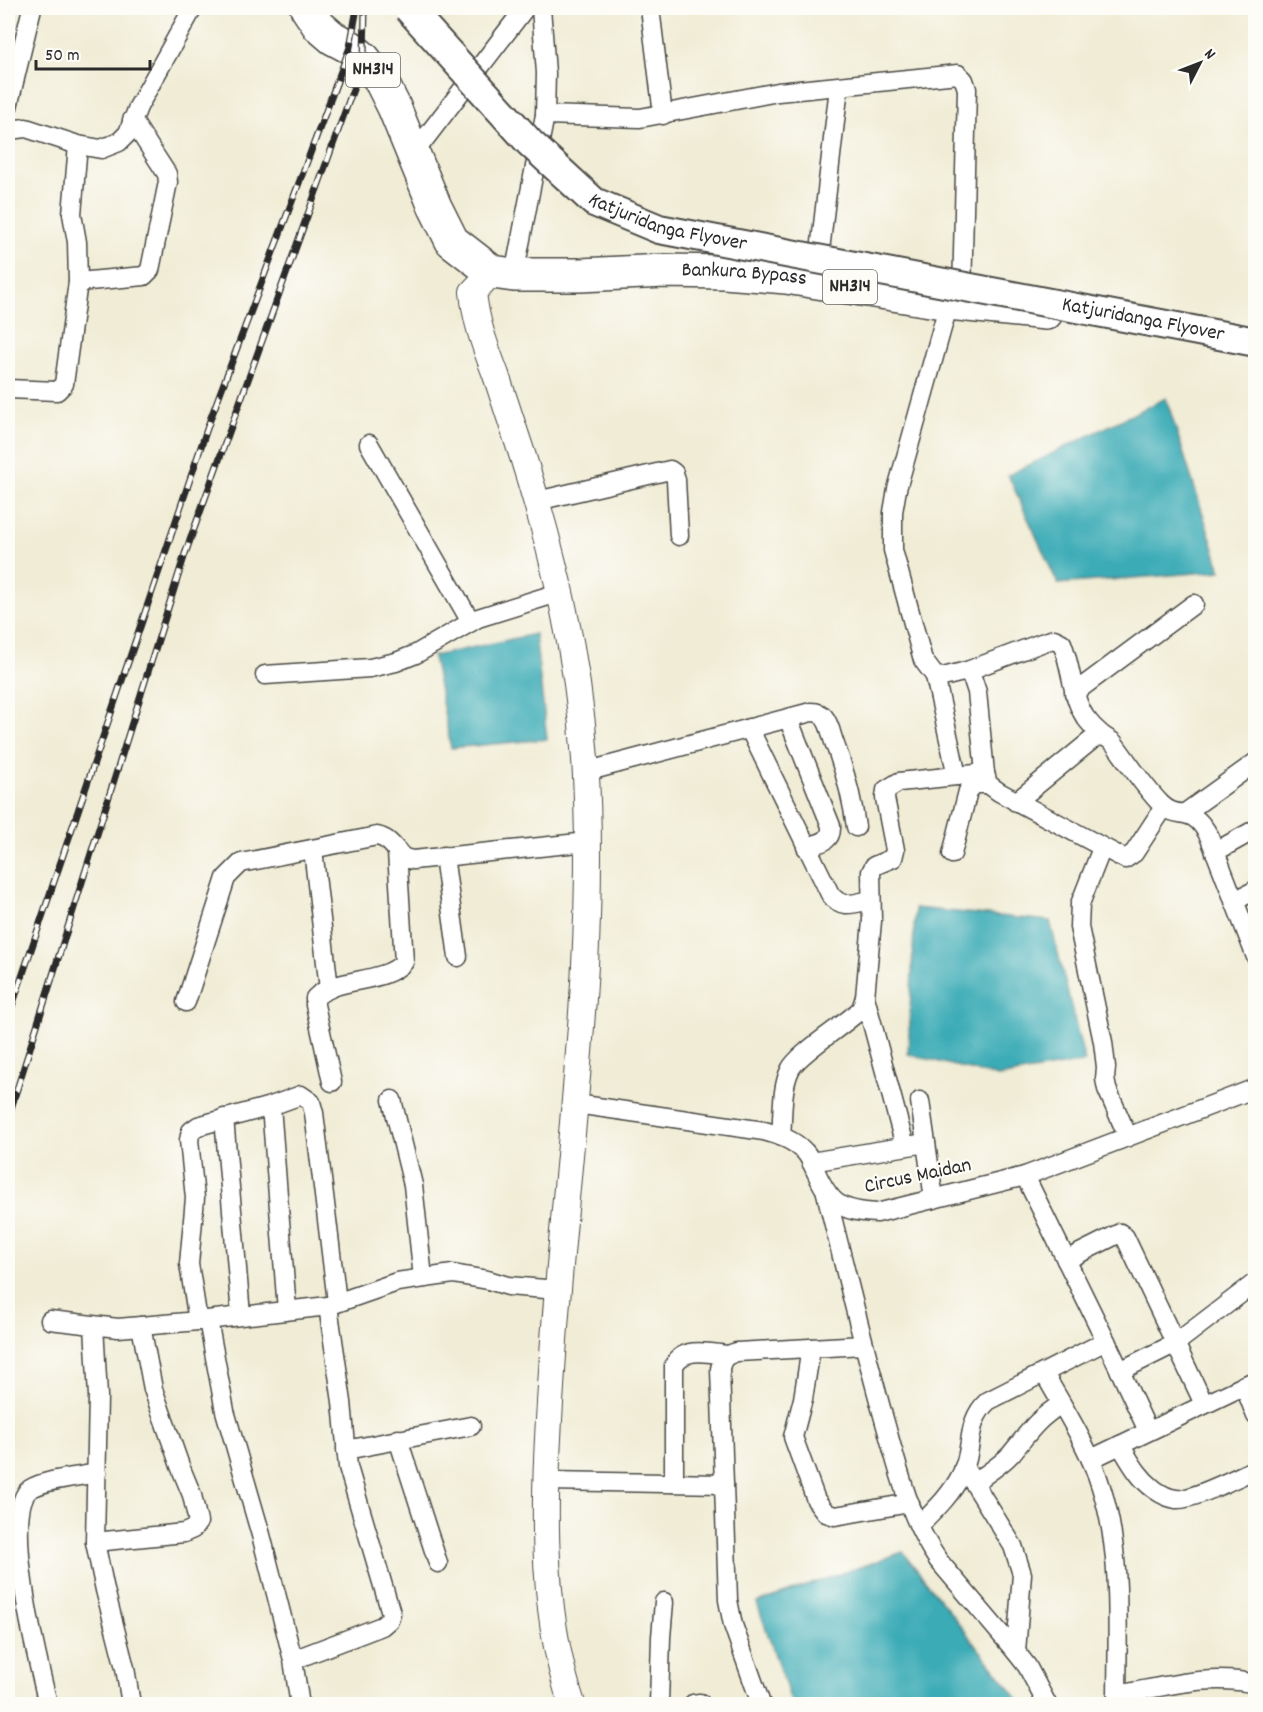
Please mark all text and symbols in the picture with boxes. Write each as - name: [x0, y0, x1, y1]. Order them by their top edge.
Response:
- scale bar: [36, 33, 150, 71]
- north arrow: [1170, 33, 1230, 93]
- text: 50 m: [45, 44, 80, 69]
- text: N: [1198, 44, 1221, 65]
- road number: NH314: [346, 53, 400, 87]
- street label: Katjuridanga Flyover: [580, 187, 749, 260]
- street label: Bankura Bypass: [681, 256, 809, 295]
- road number: NH314: [823, 270, 877, 304]
- street label: Katjuridanga Flyover: [1059, 291, 1227, 351]
- street label: Circus Maidan: [862, 1151, 974, 1203]

